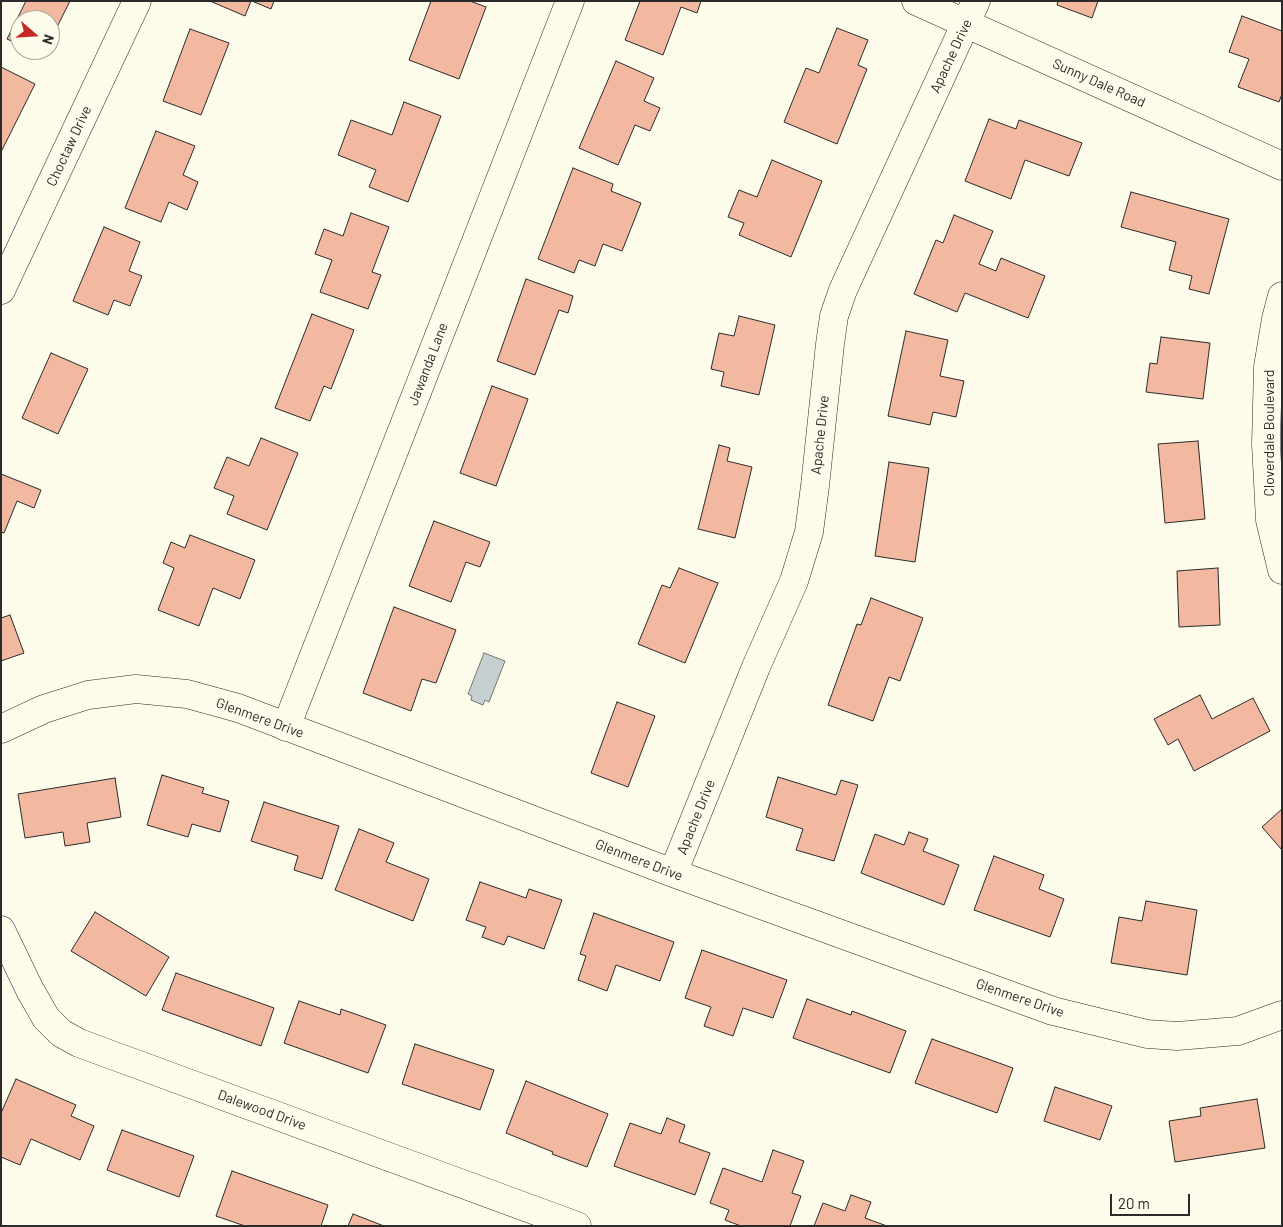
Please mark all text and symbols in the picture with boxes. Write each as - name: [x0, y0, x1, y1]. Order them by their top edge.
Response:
- north arrow: [10, 10, 60, 60]
- street label: Apache Drive: [927, 16, 975, 96]
- text: N: [39, 33, 58, 47]
- street label: Sunny Dale Road: [1050, 55, 1148, 111]
- street label: Choctaw Drive: [43, 103, 95, 189]
- street label: Jawanda Lane: [405, 320, 451, 408]
- street label: Cloverdale Boulevard: [1261, 370, 1277, 496]
- street label: Apache Drive: [807, 395, 833, 475]
- street label: Glenmere Drive: [214, 694, 306, 742]
- street label: Apache Drive: [673, 777, 719, 857]
- street label: Glenmere Drive: [593, 836, 685, 884]
- street label: Glenmere Drive: [974, 975, 1066, 1021]
- street label: Dalewood Drive: [215, 1086, 309, 1134]
- scale bar: [1113, 1184, 1193, 1216]
- text: 20 m: [1118, 1194, 1150, 1212]

